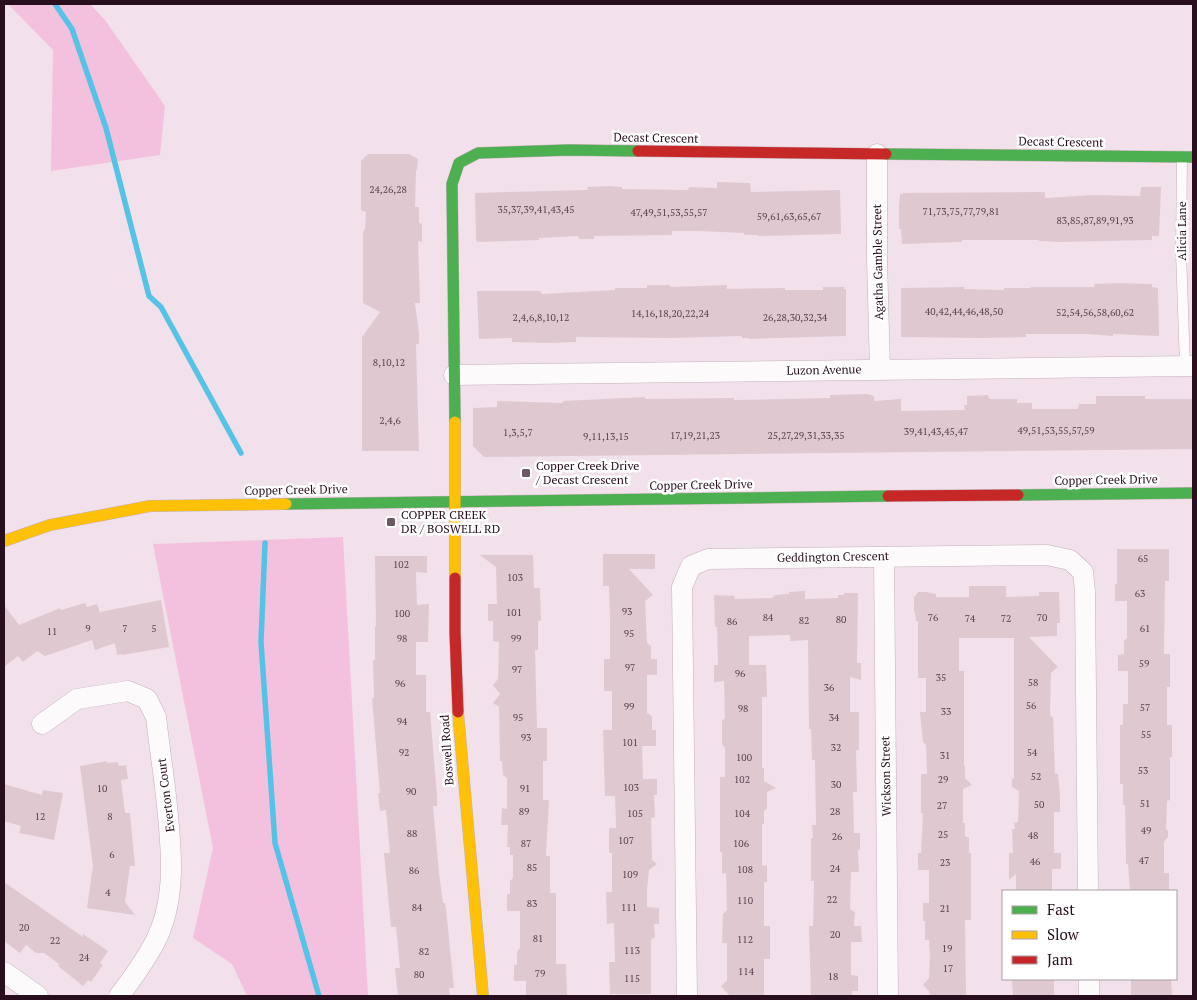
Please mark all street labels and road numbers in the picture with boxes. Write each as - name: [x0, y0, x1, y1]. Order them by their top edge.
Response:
- street label: Decast Crescent: [613, 129, 699, 146]
- street label: Decast Crescent: [1018, 133, 1104, 150]
- street label: Alicia Lane: [1174, 201, 1189, 261]
- street label: Agatha Gamble Street: [869, 203, 886, 320]
- street label: Luzon Avenue: [786, 361, 862, 378]
- street label: Copper Creek Drive: [1054, 471, 1158, 488]
- street label: Copper Creek Drive: [649, 476, 753, 493]
- street label: Copper Creek Drive: [244, 481, 348, 498]
- street label: Geddington Crescent: [777, 548, 890, 565]
- street label: Boswell Road: [437, 714, 456, 786]
- street label: Wickson Street: [877, 735, 894, 816]
- street label: Everton Court: [153, 757, 177, 833]

